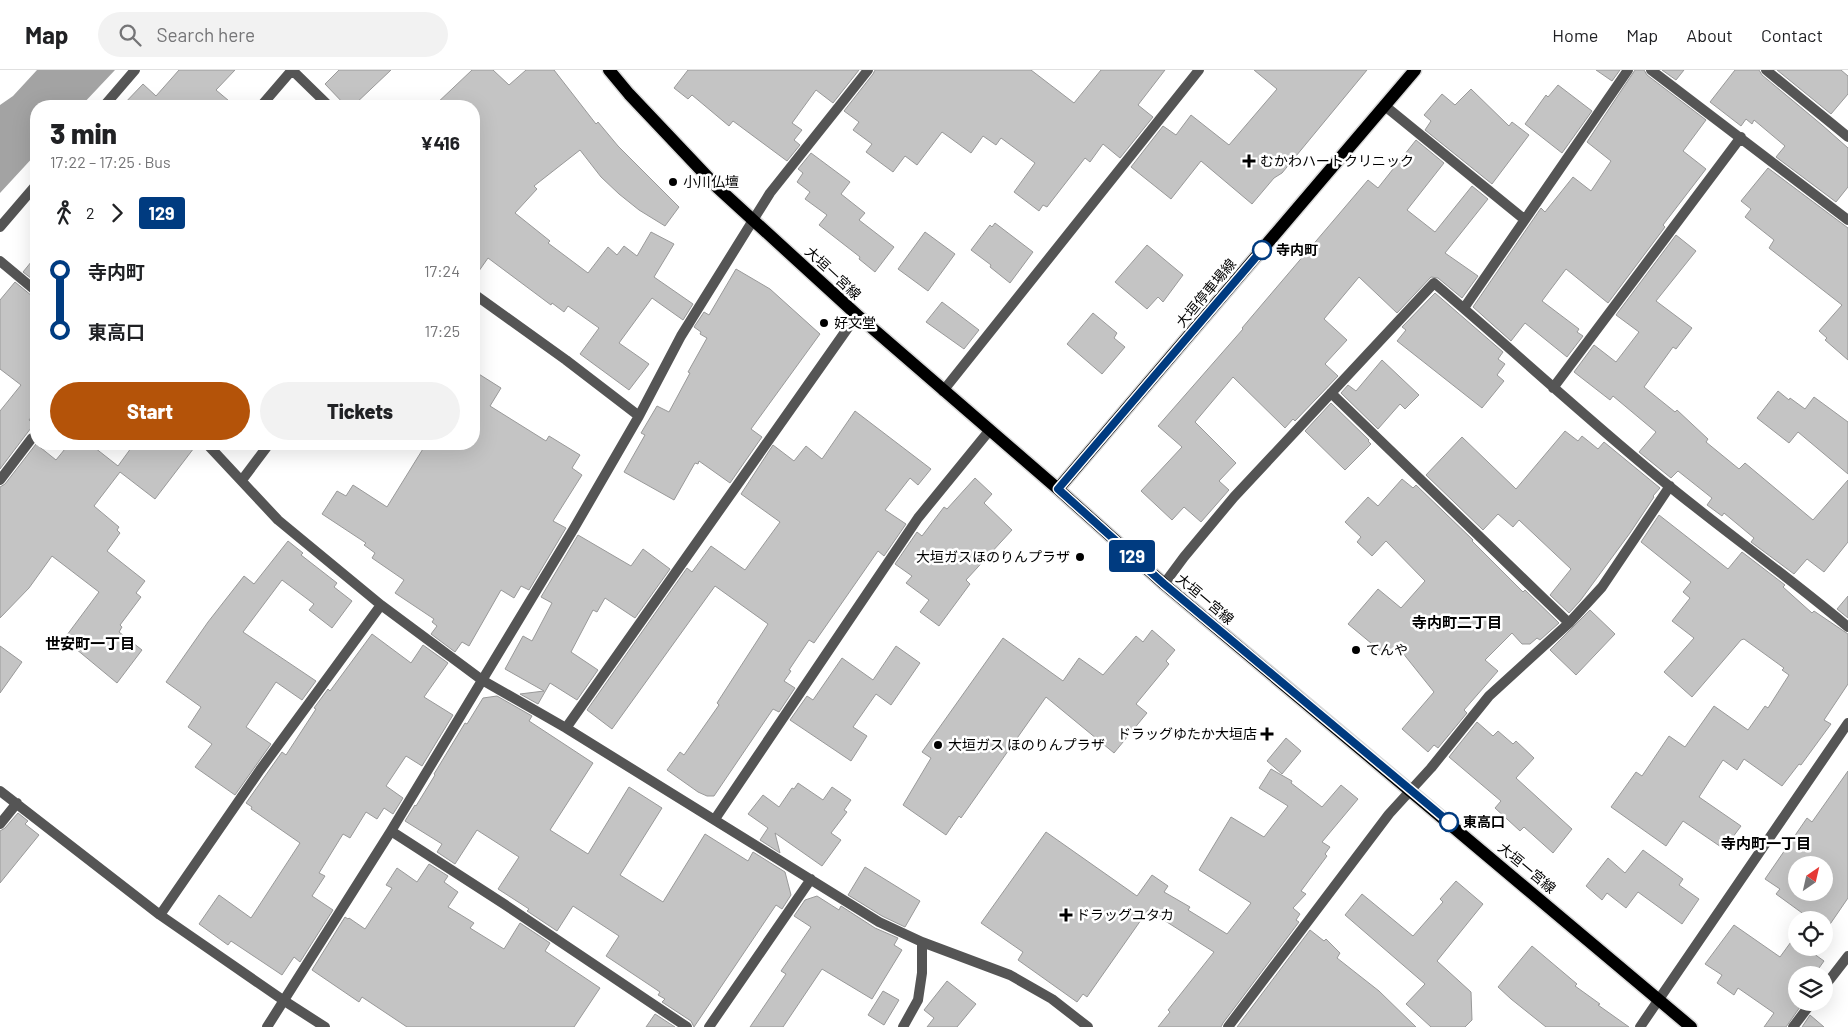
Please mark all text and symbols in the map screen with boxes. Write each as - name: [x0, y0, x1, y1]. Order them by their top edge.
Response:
- search box: [98, 12, 448, 57]
- text: Map: [25, 20, 68, 49]
- icon: search: [116, 21, 144, 49]
- text: Search here: [156, 23, 255, 46]
- text: Home: [1552, 24, 1598, 46]
- text: Map: [1626, 24, 1658, 46]
- text: About: [1686, 24, 1733, 46]
- text: Contact: [1761, 24, 1823, 46]
- text: 3 min: [50, 116, 117, 150]
- text: ¥416: [420, 131, 460, 154]
- text: 17:22 – 17:25 · Bus: [50, 152, 171, 171]
- place label: むかわハートクリニック: [1260, 152, 1414, 169]
- marker: むかわハートクリニック: [1242, 154, 1256, 168]
- place label: 小川仏壇: [683, 173, 739, 190]
- marker: 小川仏壇: [667, 176, 679, 188]
- icon: walk: [50, 199, 78, 227]
- icon: forward: [103, 199, 131, 227]
- text: 129: [149, 202, 175, 224]
- text: 2: [86, 203, 95, 222]
- marker: 寺内町: [1252, 240, 1272, 260]
- place label: 寺内町: [1276, 241, 1318, 258]
- street label: 大垣一宮線: [802, 243, 865, 303]
- street label: 大垣停車場線: [1172, 255, 1239, 330]
- text: 寺内町: [88, 260, 145, 283]
- text: 17:24: [424, 261, 460, 280]
- place label: 好文堂: [834, 314, 876, 331]
- marker: 好文堂: [818, 317, 830, 329]
- text: 東高口: [88, 320, 145, 343]
- text: 17:25: [425, 321, 460, 340]
- button: Start: [50, 382, 250, 440]
- button: Tickets: [260, 382, 460, 440]
- line badge: 129: [1103, 540, 1161, 572]
- text: 129: [1119, 545, 1145, 567]
- place label: 大垣ガスほのりんプラザ: [916, 548, 1070, 565]
- marker: 大垣ガスほのりんプラザ: [1074, 551, 1086, 563]
- street label: 大垣一宮線: [1173, 570, 1238, 628]
- district label: 寺内町二丁目: [1412, 613, 1502, 631]
- district label: 世安町一丁目: [45, 634, 135, 652]
- place label: てんや: [1366, 641, 1408, 658]
- marker: てんや: [1350, 644, 1362, 656]
- place label: ドラッグゆたか大垣店: [1117, 725, 1257, 742]
- marker: ドラッグゆたか大垣店: [1261, 728, 1273, 740]
- place label: 大垣ガス ほのりんプラザ: [948, 736, 1105, 753]
- marker: 大垣ガス ほのりんプラザ: [932, 739, 944, 751]
- marker: 東高口: [1439, 812, 1459, 832]
- place label: 東高口: [1463, 813, 1505, 830]
- district label: 寺内町一丁目: [1721, 834, 1811, 852]
- street label: 大垣一宮線: [1495, 839, 1560, 897]
- north arrow: [1788, 856, 1832, 901]
- map controls: [1788, 856, 1833, 1011]
- place label: ドラッグユタカ: [1076, 906, 1174, 923]
- marker: ドラッグユタカ: [1060, 909, 1072, 921]
- button: locate: [1788, 911, 1833, 956]
- button: layers: [1788, 966, 1833, 1011]

